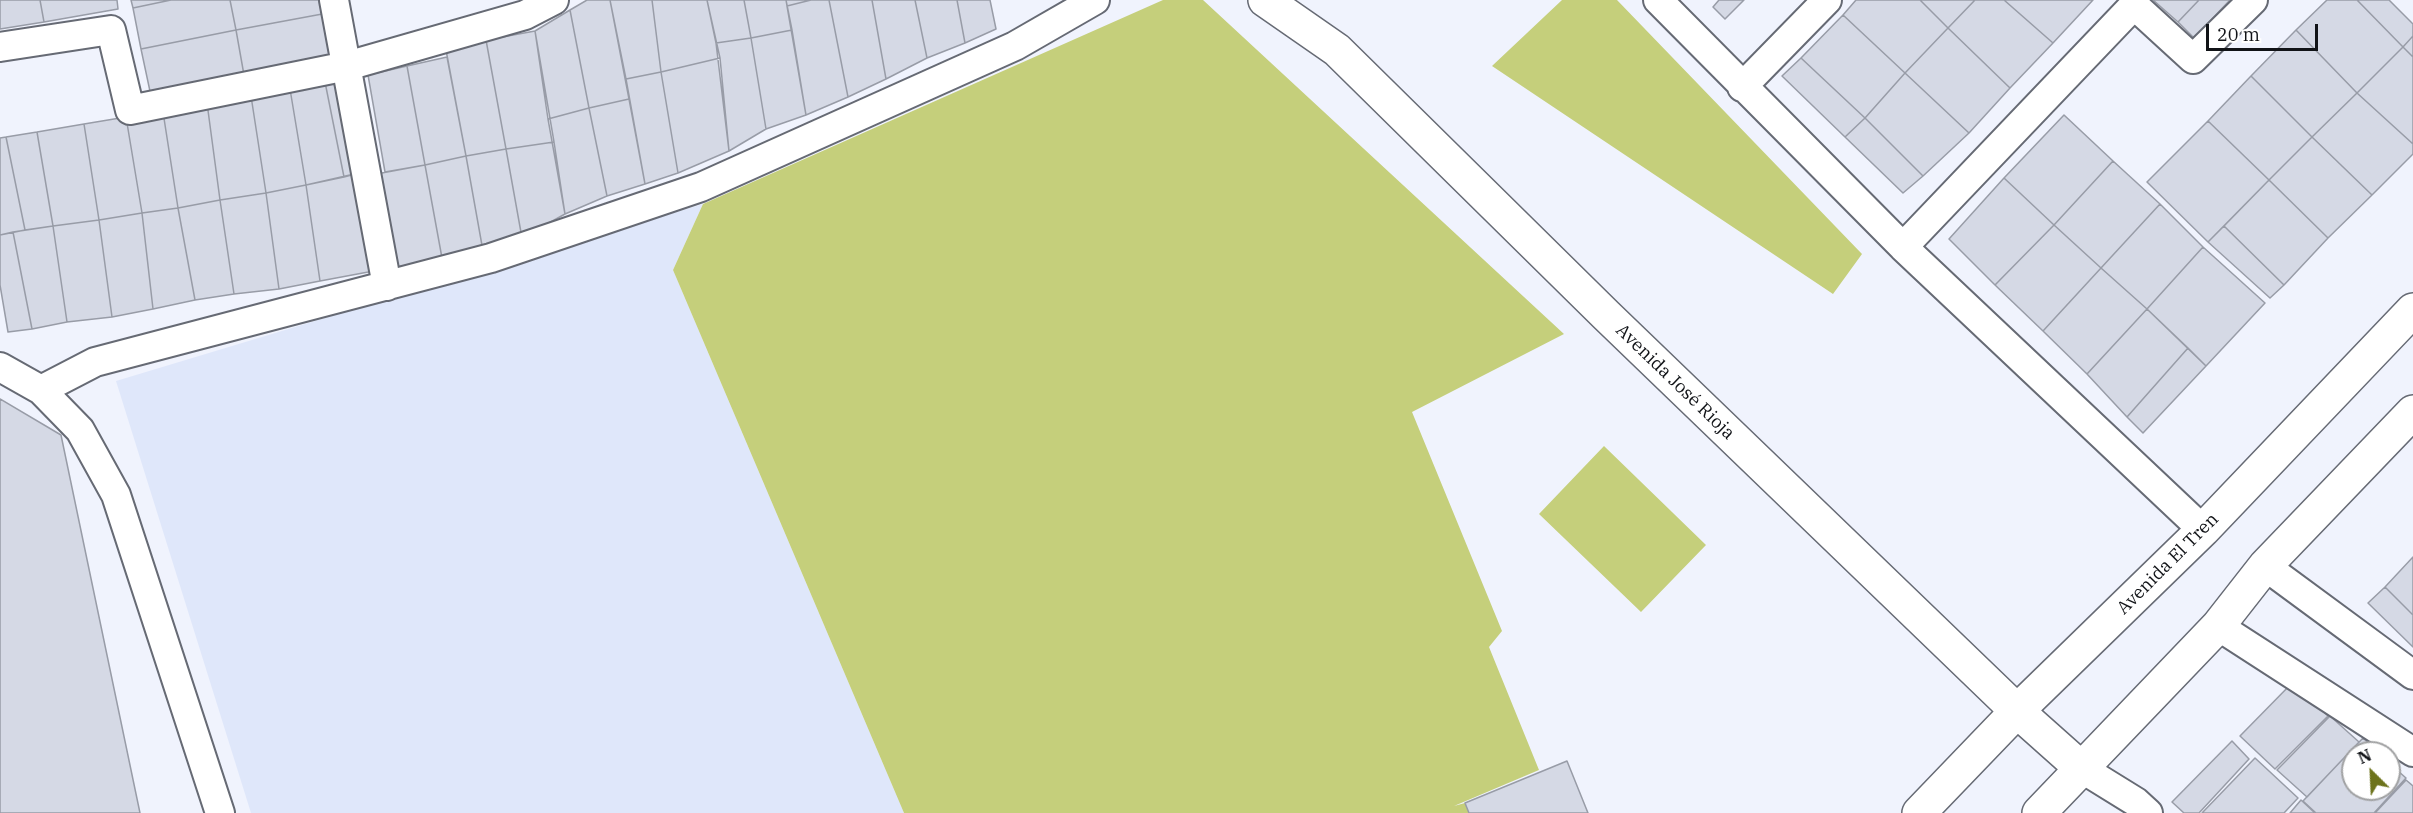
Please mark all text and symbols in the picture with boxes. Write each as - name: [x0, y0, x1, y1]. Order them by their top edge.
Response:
- scale bar: [2209, 12, 2322, 50]
- text: 20 m: [2217, 23, 2260, 46]
- street label: Avenida José Rioja: [1611, 320, 1739, 444]
- street label: Avenida El Tren: [2113, 509, 2223, 619]
- north arrow: [2341, 741, 2401, 801]
- text: N: [2355, 745, 2374, 768]

